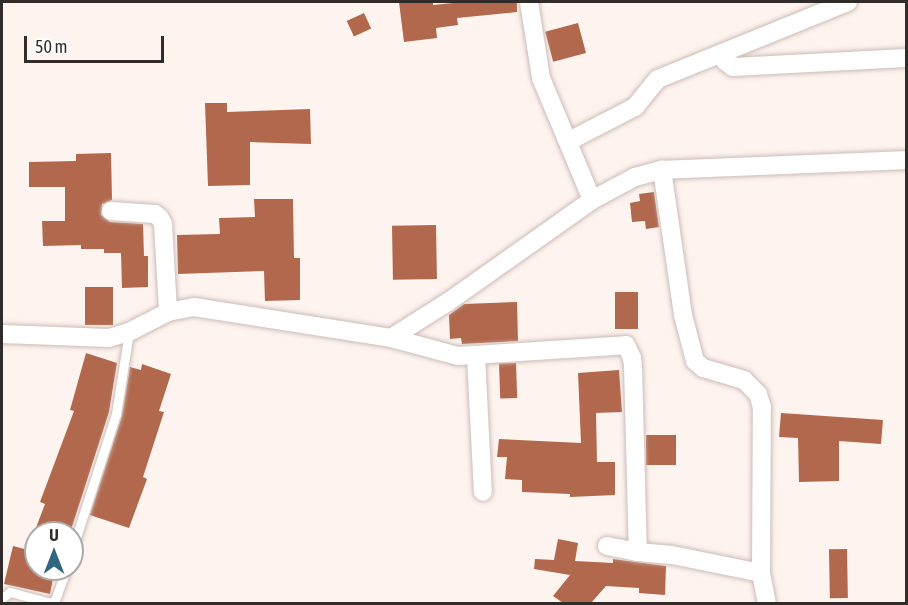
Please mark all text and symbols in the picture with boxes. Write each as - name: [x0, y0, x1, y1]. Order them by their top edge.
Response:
- scale bar: [27, 24, 166, 62]
- text: 50 m: [35, 36, 67, 57]
- north arrow: [24, 521, 84, 581]
- text: U: [49, 526, 59, 544]

